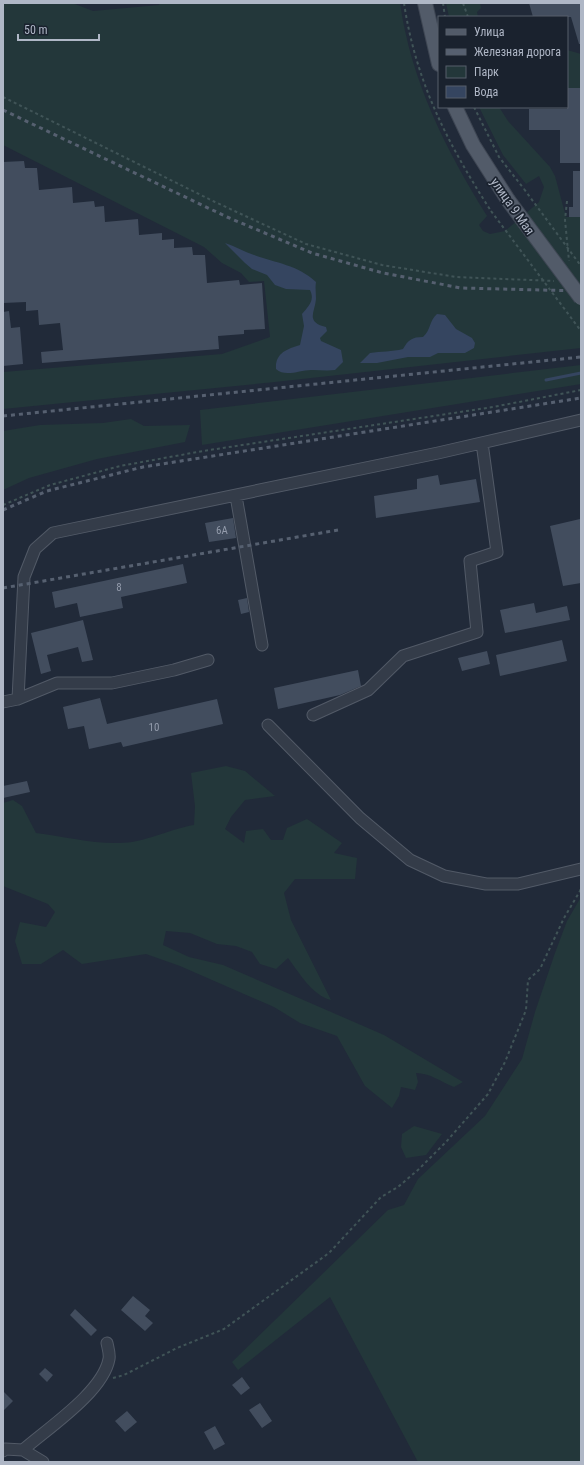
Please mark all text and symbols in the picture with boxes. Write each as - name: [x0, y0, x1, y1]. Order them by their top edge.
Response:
- scale bar: [18, 16, 99, 42]
- legend: [438, 16, 568, 108]
- text: 50 m: [24, 23, 48, 37]
- text: Улица: [474, 25, 505, 39]
- text: Железная дорога: [474, 45, 561, 59]
- text: Парк: [474, 65, 499, 79]
- text: Вода: [474, 85, 499, 99]
- street label: улица 9 Мая: [487, 175, 538, 238]
- house number: 6А: [216, 524, 229, 537]
- house number: 8: [116, 581, 122, 594]
- house number: 10: [149, 721, 159, 734]

